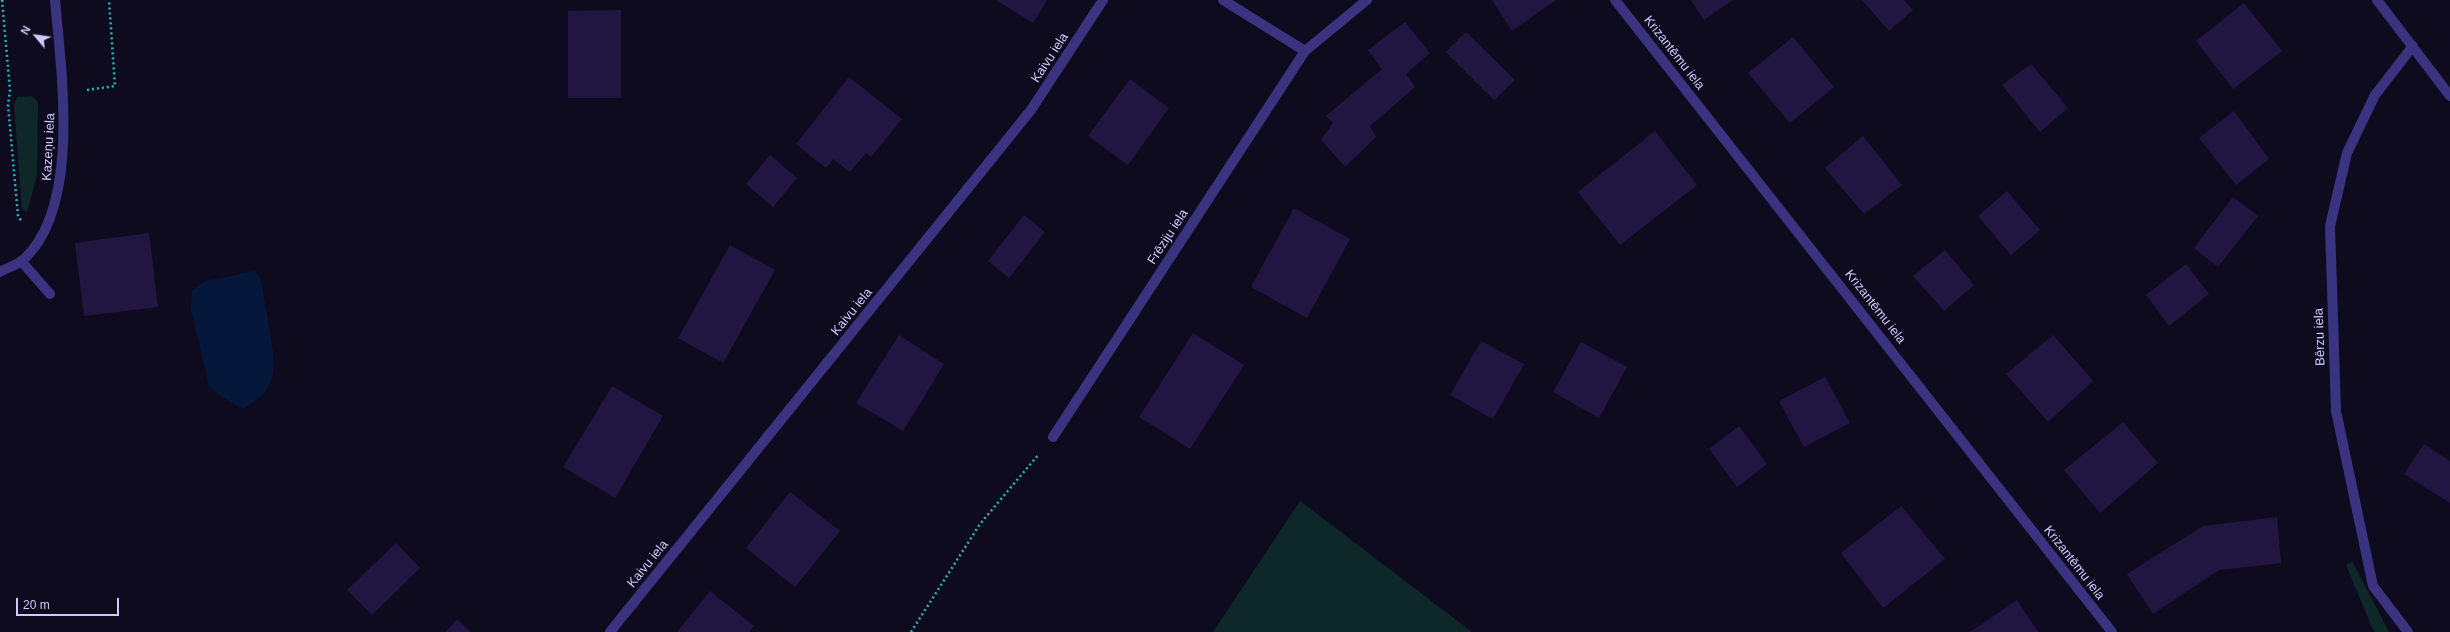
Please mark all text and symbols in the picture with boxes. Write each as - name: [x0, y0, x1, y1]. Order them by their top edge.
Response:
- street label: Krizantēmu iela: [1640, 13, 1708, 93]
- north arrow: [16, 16, 56, 56]
- text: N: [18, 24, 33, 37]
- street label: Kaivu iela: [1028, 30, 1072, 86]
- street label: Kazeņu iela: [39, 113, 59, 181]
- street label: Frēziju iela: [1144, 206, 1192, 268]
- street label: Krizantēmu iela: [1841, 267, 1909, 347]
- street label: Kaivu iela: [828, 285, 876, 339]
- street label: Bērzu iela: [2311, 308, 2329, 366]
- street label: Krizantēmu iela: [2040, 523, 2108, 603]
- street label: Kaivu iela: [624, 537, 672, 591]
- scale bar: [18, 590, 121, 616]
- text: 20 m: [23, 598, 50, 612]

